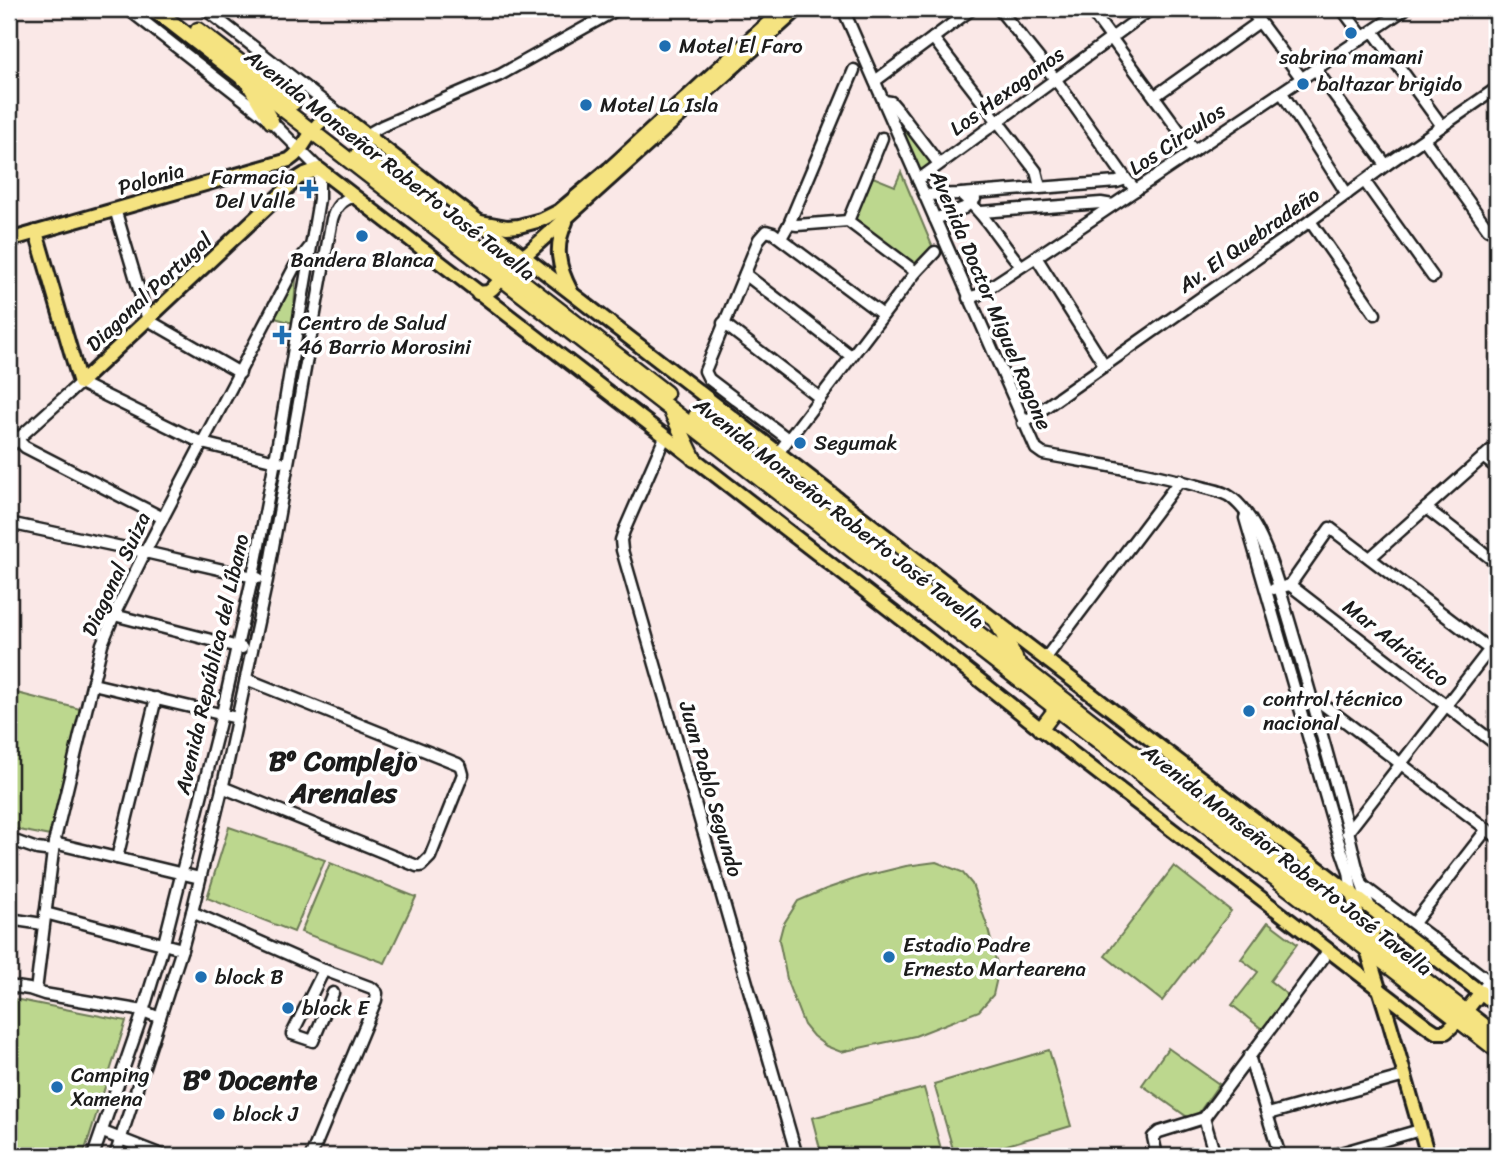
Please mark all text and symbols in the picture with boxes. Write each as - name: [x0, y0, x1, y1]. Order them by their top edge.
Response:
- marker: sabrina mamani: [1343, 25, 1359, 41]
- place label: Motel El Faro: [679, 27, 803, 65]
- street label: Los Hexagonos: [941, 36, 1073, 146]
- street label: Avenida Monseñor Roberto José Tavella: [235, 38, 544, 291]
- marker: Motel El Faro: [657, 38, 673, 54]
- place label: sabrina mamani: [1278, 38, 1424, 76]
- place label: baltazar brigido: [1317, 65, 1462, 103]
- marker: baltazar brigido: [1295, 76, 1311, 92]
- place label: Motel La Isla: [600, 86, 719, 124]
- street label: Los Circulos: [1120, 92, 1234, 186]
- marker: Motel La Isla: [578, 97, 594, 113]
- street label: Polonia: [113, 151, 189, 207]
- place label: Farmacia Del Valle: [211, 158, 295, 220]
- street label: Avenida Doctor Miguel Ragone: [918, 163, 1063, 436]
- street label: Av. El Quebradeño: [1169, 176, 1328, 304]
- marker: Farmacia Del Valle: [301, 181, 317, 197]
- street label: Diagonal Portugal: [77, 222, 222, 361]
- marker: Bandera Blanca: [354, 228, 370, 244]
- place label: Bandera Blanca: [290, 241, 434, 279]
- place label: Centro de Salud 46 Barrio Morosini: [298, 304, 472, 366]
- marker: Centro de Salud 46 Barrio Morosini: [272, 325, 292, 345]
- street label: Avenida Monseñor Roberto José Tavella: [684, 386, 993, 639]
- place label: Segumak: [814, 424, 898, 462]
- marker: Segumak: [792, 435, 808, 451]
- street label: Diagonal Suiza: [70, 505, 162, 643]
- street label: Avenida República del Líbano: [163, 530, 260, 799]
- street label: Mar Adriático: [1334, 589, 1458, 697]
- place label: control técnico nacional: [1263, 680, 1403, 742]
- street label: Juan Pablo Segundo: [667, 696, 754, 882]
- marker: control técnico nacional: [1241, 703, 1257, 719]
- street label: Avenida Monseñor Roberto José Tavella: [1132, 733, 1441, 986]
- district label: Bº Complejo Arenales: [269, 736, 417, 817]
- place label: Estadio Padre Ernesto Martearena: [903, 926, 1086, 988]
- marker: Estadio Padre Ernesto Martearena: [881, 949, 897, 965]
- place label: block B: [215, 958, 284, 996]
- marker: block B: [193, 969, 209, 985]
- place label: block E: [302, 989, 370, 1027]
- marker: block E: [280, 1000, 296, 1016]
- district label: Bº Docente: [183, 1055, 318, 1104]
- place label: Camping Xamena: [70, 1056, 150, 1118]
- marker: Camping Xamena: [49, 1079, 65, 1095]
- place label: block J: [233, 1095, 299, 1133]
- marker: block J: [211, 1106, 227, 1122]

